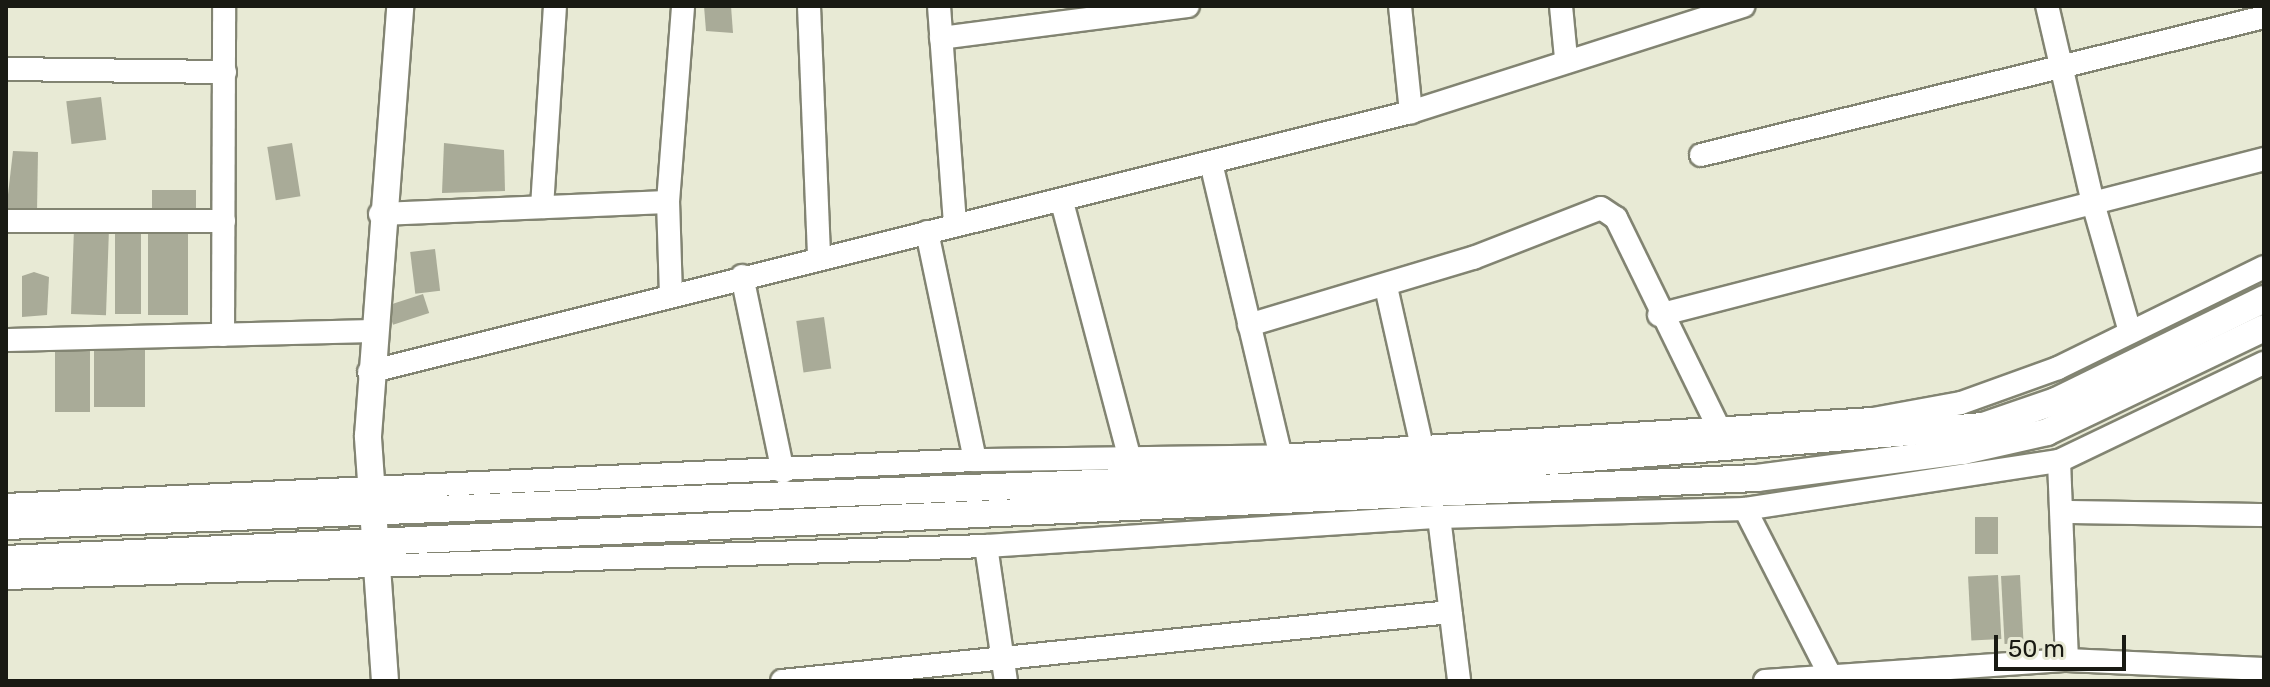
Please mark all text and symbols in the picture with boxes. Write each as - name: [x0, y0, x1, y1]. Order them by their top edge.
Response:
- scale bar: [1998, 619, 2130, 669]
- text: 50 m: [2008, 635, 2065, 663]

